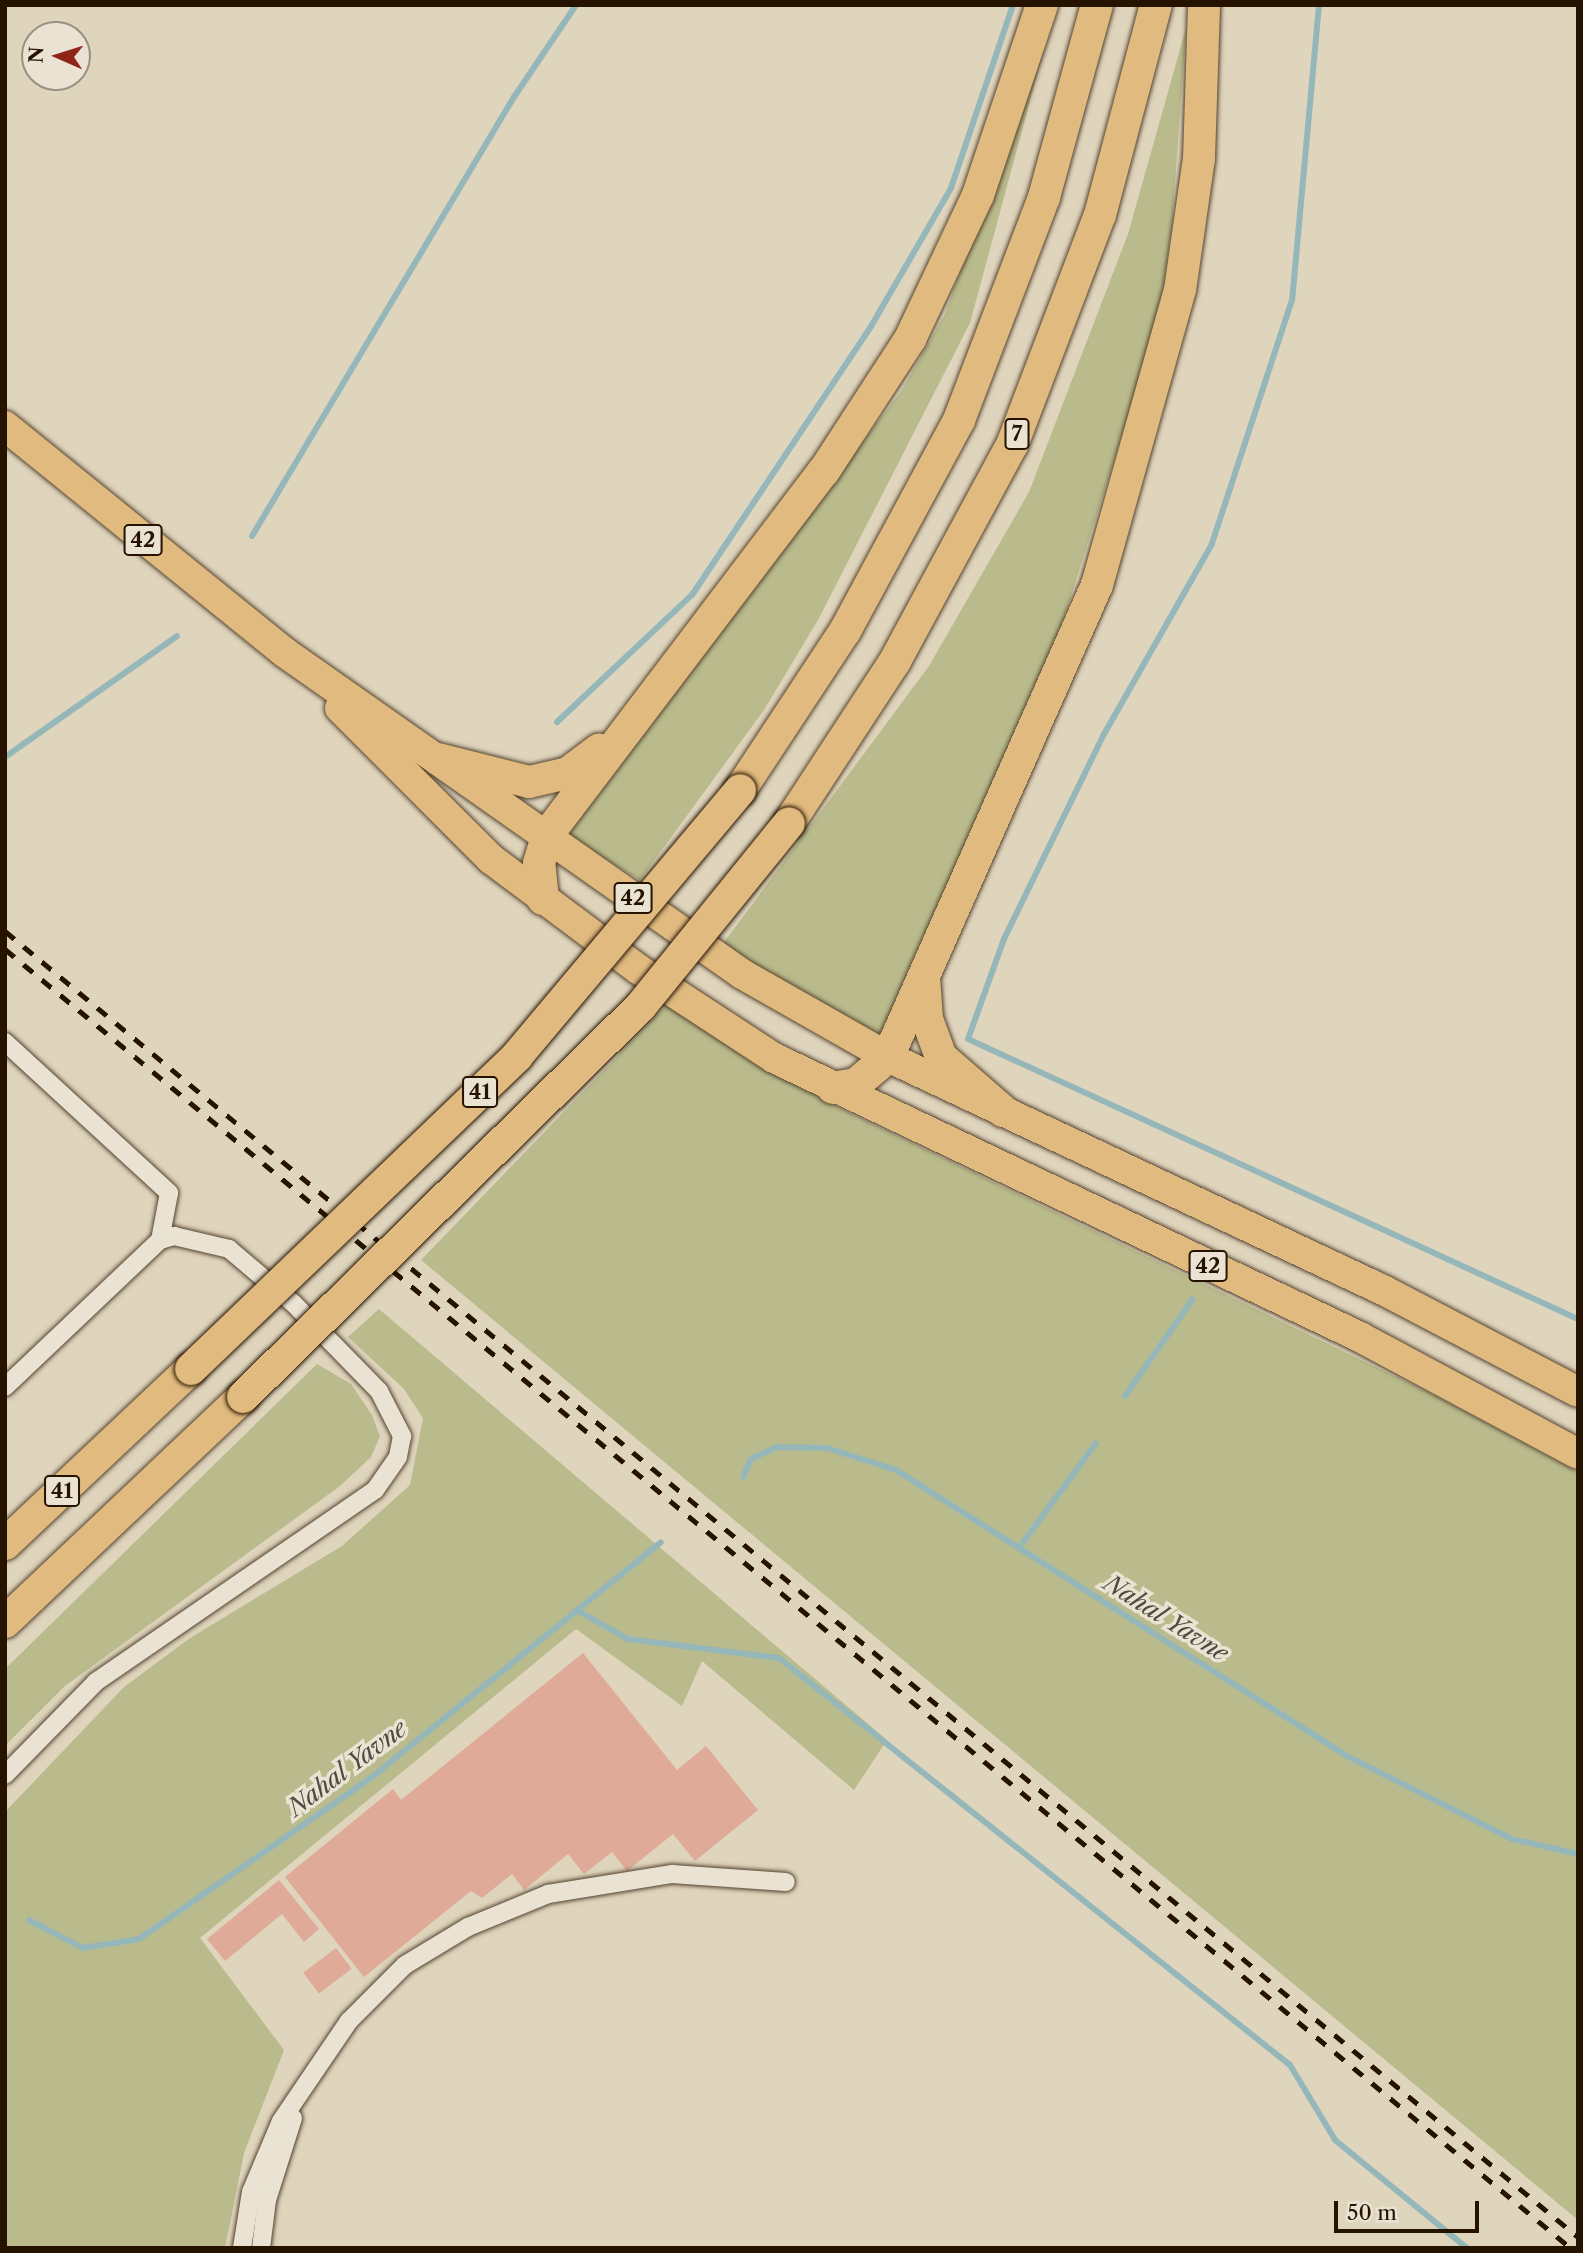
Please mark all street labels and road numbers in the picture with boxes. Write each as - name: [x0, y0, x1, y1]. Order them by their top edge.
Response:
- road number: 7: [1003, 416, 1031, 452]
- road number: 42: [122, 522, 164, 558]
- road number: 42: [612, 880, 654, 916]
- road number: 41: [461, 1074, 499, 1110]
- road number: 42: [1187, 1248, 1229, 1284]
- road number: 41: [43, 1474, 81, 1508]

